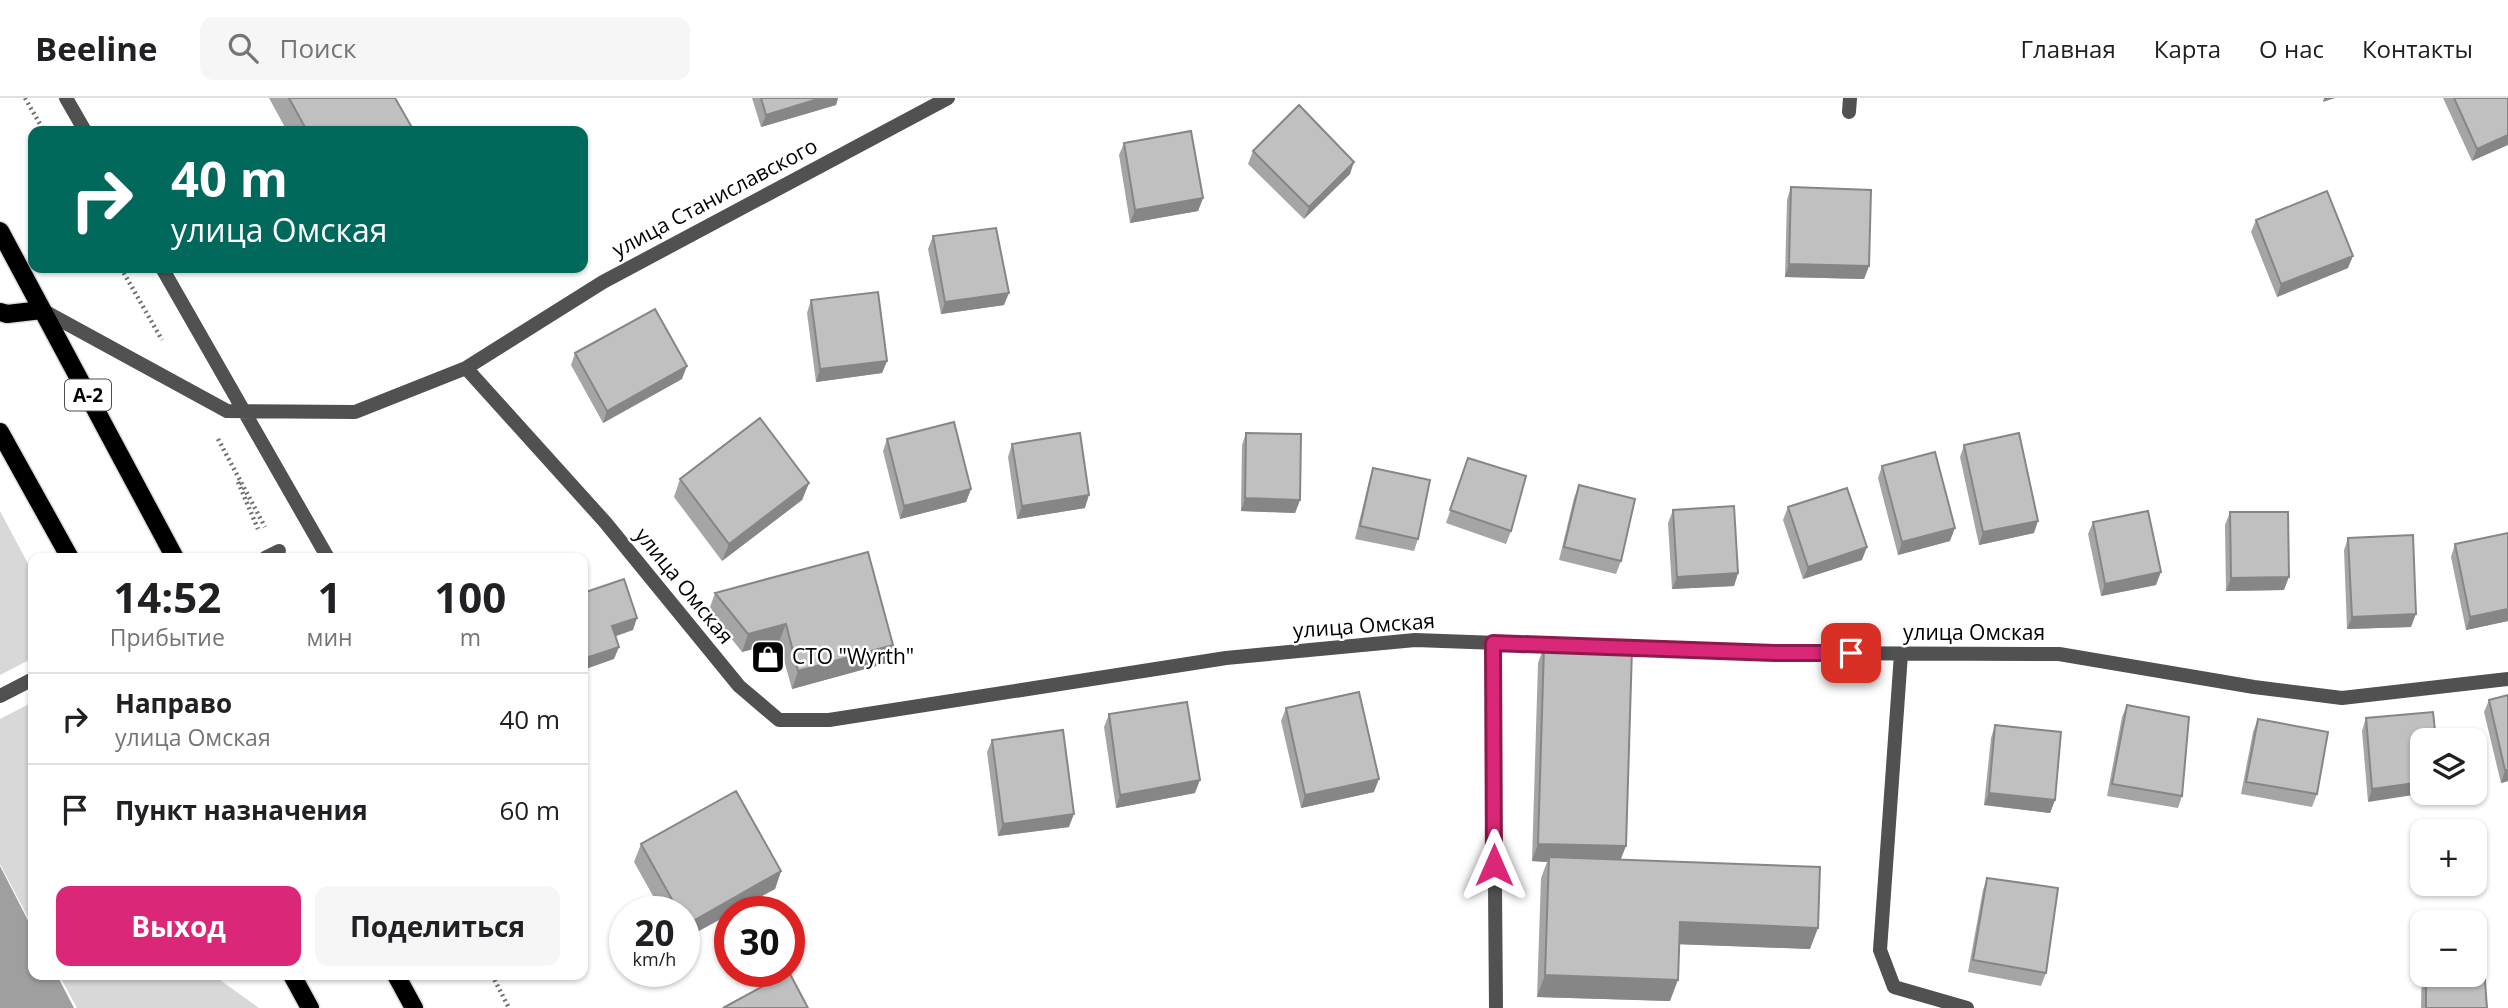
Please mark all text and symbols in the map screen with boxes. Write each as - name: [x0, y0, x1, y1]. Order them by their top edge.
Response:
- search box: [200, 17, 690, 80]
- text: Beeline: [35, 26, 158, 71]
- icon: search: [224, 29, 262, 67]
- text: Поиск: [280, 30, 356, 66]
- text: Главная: [2021, 32, 2116, 65]
- text: Карта: [2154, 32, 2221, 65]
- text: О нас: [2259, 32, 2324, 65]
- text: Контакты: [2362, 32, 2473, 65]
- street label: улица Станиславского: [607, 131, 822, 263]
- text: 40 m: [171, 145, 288, 211]
- icon: right: [56, 154, 147, 245]
- text: улица Омская: [171, 208, 388, 251]
- road number: A-2: [65, 380, 111, 410]
- street label: улица Омская: [629, 521, 740, 649]
- text: 14:52: [113, 568, 221, 625]
- text: 1: [318, 568, 342, 625]
- text: 100: [434, 568, 506, 625]
- street label: улица Омская: [1292, 606, 1436, 644]
- street label: улица Омская: [1903, 618, 2045, 646]
- text: Прибытие: [110, 621, 225, 653]
- text: мин: [307, 621, 353, 653]
- text: m: [460, 621, 481, 653]
- pin: [1821, 623, 1881, 683]
- icon: arrive: [1832, 634, 1870, 672]
- shop icon: СТО "Wyrth": [749, 638, 787, 676]
- place label: СТО "Wyrth": [792, 642, 914, 670]
- text: Направо: [115, 685, 232, 721]
- icon: right: [56, 700, 94, 738]
- text: 40 m: [499, 701, 560, 737]
- text: улица Омская: [115, 721, 271, 753]
- map controls: [2410, 728, 2487, 987]
- button: layers: [2410, 728, 2487, 805]
- icon: arrive: [56, 791, 94, 829]
- text: Пункт назначения: [115, 792, 368, 828]
- text: 60 m: [499, 792, 560, 828]
- button: +: [2410, 819, 2487, 896]
- position arrow: [1457, 828, 1531, 902]
- button: Выход: [56, 886, 301, 966]
- button: Поделиться: [315, 886, 560, 966]
- speed limit sign: 30: [714, 896, 805, 987]
- text: 20: [634, 909, 675, 956]
- button: −: [2410, 910, 2487, 987]
- text: km/h: [633, 947, 676, 971]

